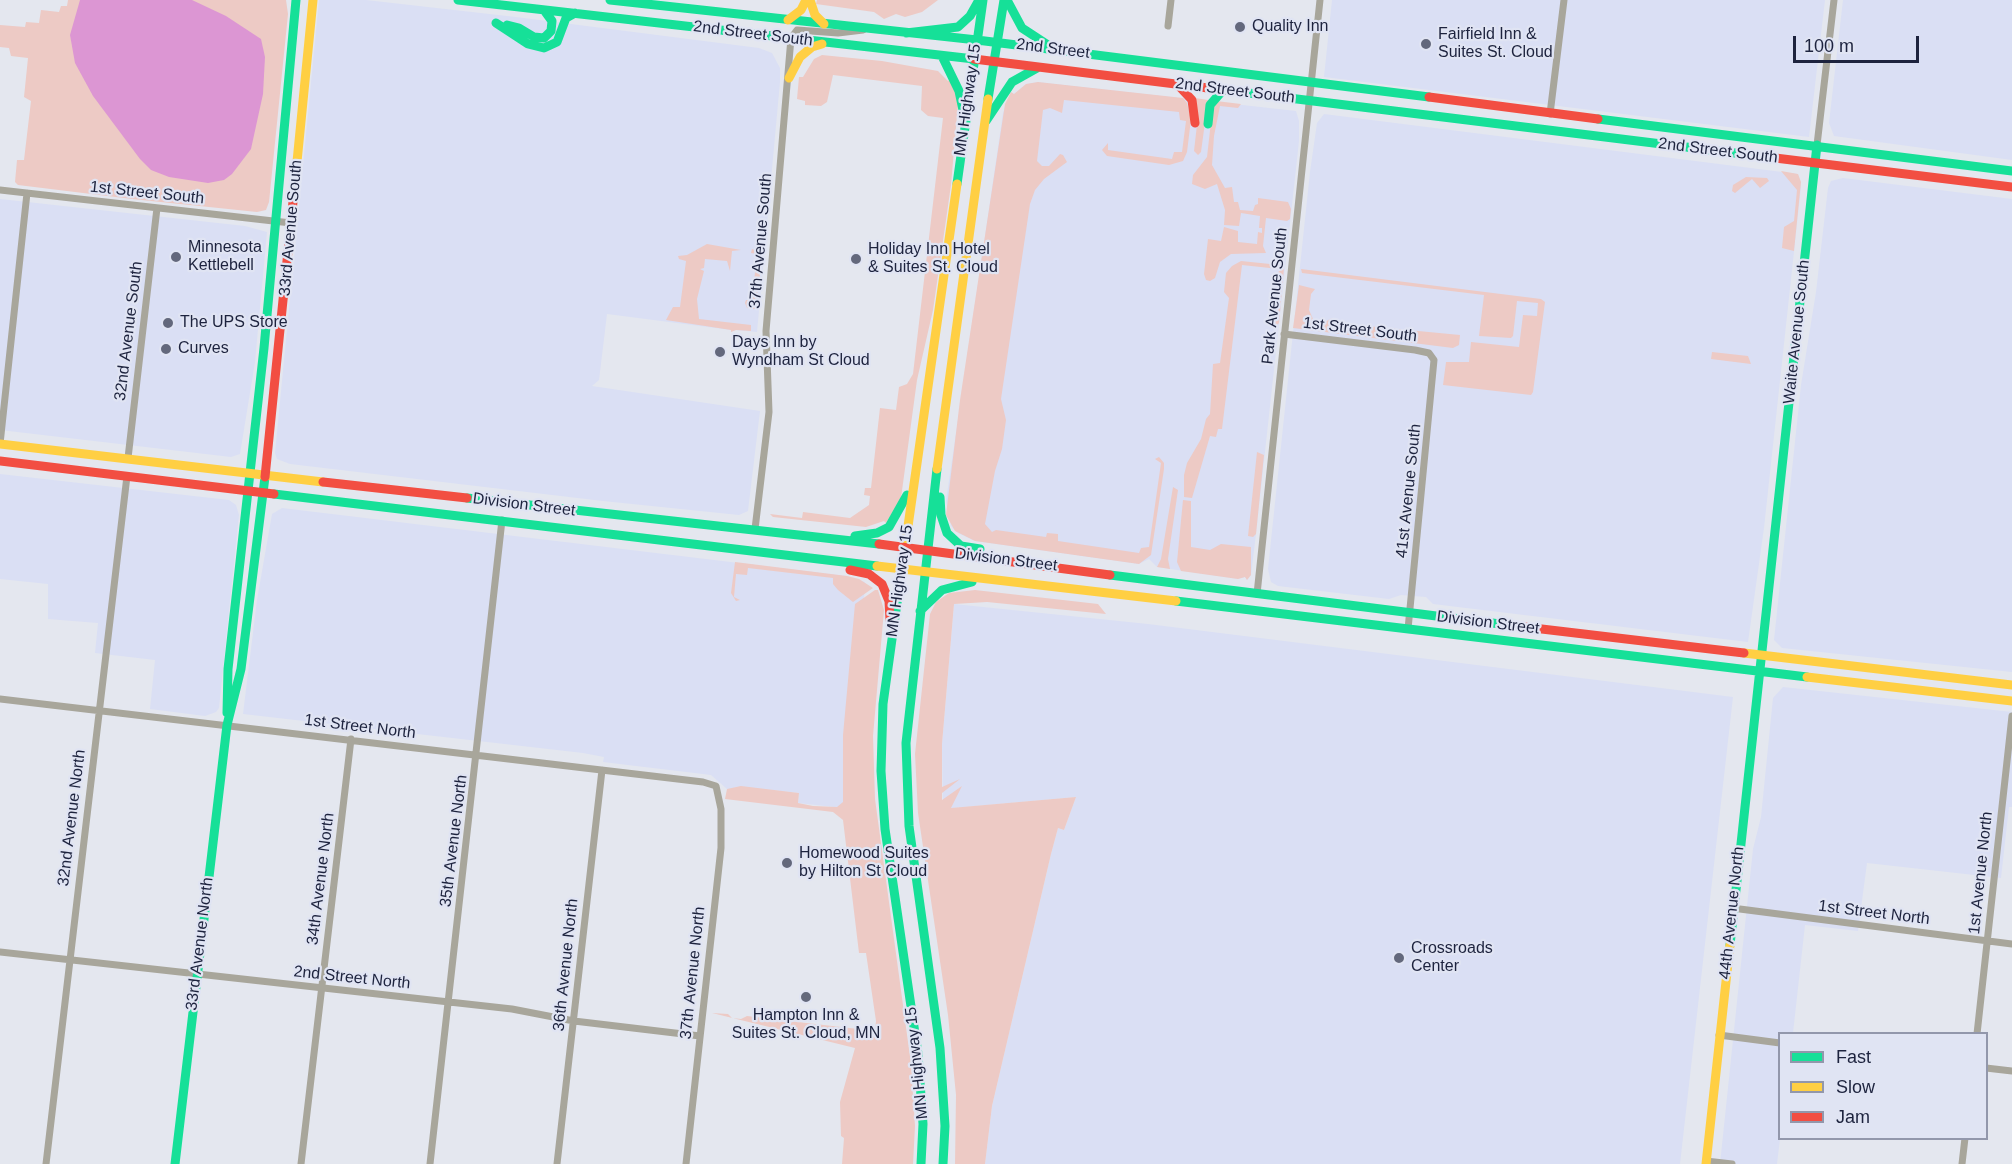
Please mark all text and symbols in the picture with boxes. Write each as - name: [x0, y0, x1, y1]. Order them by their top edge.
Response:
- street label: 2nd Street South: [692, 17, 814, 51]
- place label: Quality Inn: [1252, 17, 1328, 37]
- marker: Quality Inn: [1233, 20, 1247, 34]
- scale bar: [1796, 24, 1922, 62]
- place label: Fairfield Inn & Suites St. Cloud: [1438, 25, 1553, 63]
- street label: 2nd Street: [1015, 35, 1091, 63]
- text: 100 m: [1804, 36, 1854, 56]
- marker: Fairfield Inn & Suites St. Cloud: [1419, 37, 1433, 51]
- street label: MN Highway 15: [951, 43, 985, 157]
- street label: 2nd Street South: [1174, 74, 1296, 108]
- street label: 2nd Street South: [1657, 134, 1779, 168]
- street label: 33rd Avenue South: [275, 159, 307, 297]
- street label: 37th Avenue South: [746, 173, 776, 309]
- street label: 1st Street South: [89, 177, 205, 209]
- street label: Park Avenue South: [1258, 227, 1292, 365]
- place label: Minnesota Kettlebell: [188, 238, 262, 276]
- place label: Holiday Inn Hotel & Suites St. Cloud: [868, 240, 998, 278]
- marker: Minnesota Kettlebell: [169, 250, 183, 264]
- marker: Holiday Inn Hotel & Suites St. Cloud: [849, 252, 863, 266]
- street label: Waite Avenue South: [1780, 259, 1814, 405]
- street label: 32nd Avenue South: [111, 260, 147, 402]
- place label: The UPS Store: [180, 313, 288, 333]
- street label: 1st Street South: [1302, 313, 1418, 347]
- marker: The UPS Store: [161, 316, 175, 330]
- place label: Days Inn by Wyndham St Cloud: [732, 333, 870, 371]
- place label: Curves: [178, 339, 229, 359]
- marker: Curves: [159, 342, 173, 356]
- marker: Days Inn by Wyndham St Cloud: [713, 345, 727, 359]
- street label: 41st Avenue South: [1392, 423, 1426, 559]
- street label: Division Street: [472, 489, 576, 521]
- street label: MN Highway 15: [883, 524, 917, 638]
- street label: Division Street: [954, 544, 1058, 576]
- street label: Division Street: [1436, 607, 1540, 639]
- street label: 1st Street North: [303, 711, 417, 743]
- street label: 32nd Avenue North: [54, 749, 90, 887]
- street label: 35th Avenue North: [436, 774, 472, 908]
- street label: 1st Avenue North: [1965, 811, 1997, 935]
- street label: 34th Avenue North: [303, 812, 339, 946]
- place label: Homewood Suites by Hilton St Cloud: [799, 844, 929, 882]
- street label: 44th Avenue North: [1715, 846, 1749, 980]
- marker: Homewood Suites by Hilton St Cloud: [780, 856, 794, 870]
- street label: 33rd Avenue North: [182, 876, 218, 1012]
- street label: 1st Street North: [1817, 897, 1931, 929]
- street label: 36th Avenue North: [549, 898, 583, 1032]
- street label: 37th Avenue North: [676, 906, 710, 1040]
- place label: Crossroads Center: [1411, 939, 1493, 977]
- marker: Crossroads Center: [1392, 951, 1406, 965]
- street label: 2nd Street North: [293, 962, 411, 994]
- marker: Hampton Inn & Suites St. Cloud, MN: [799, 990, 813, 1004]
- place label: Hampton Inn & Suites St. Cloud, MN: [732, 1006, 880, 1044]
- street label: MN Highway 15: [902, 1006, 932, 1120]
- legend: [1778, 1032, 1988, 1140]
- text: Fast: [1836, 1047, 1871, 1067]
- text: Slow: [1836, 1077, 1875, 1097]
- text: Jam: [1836, 1107, 1870, 1127]

